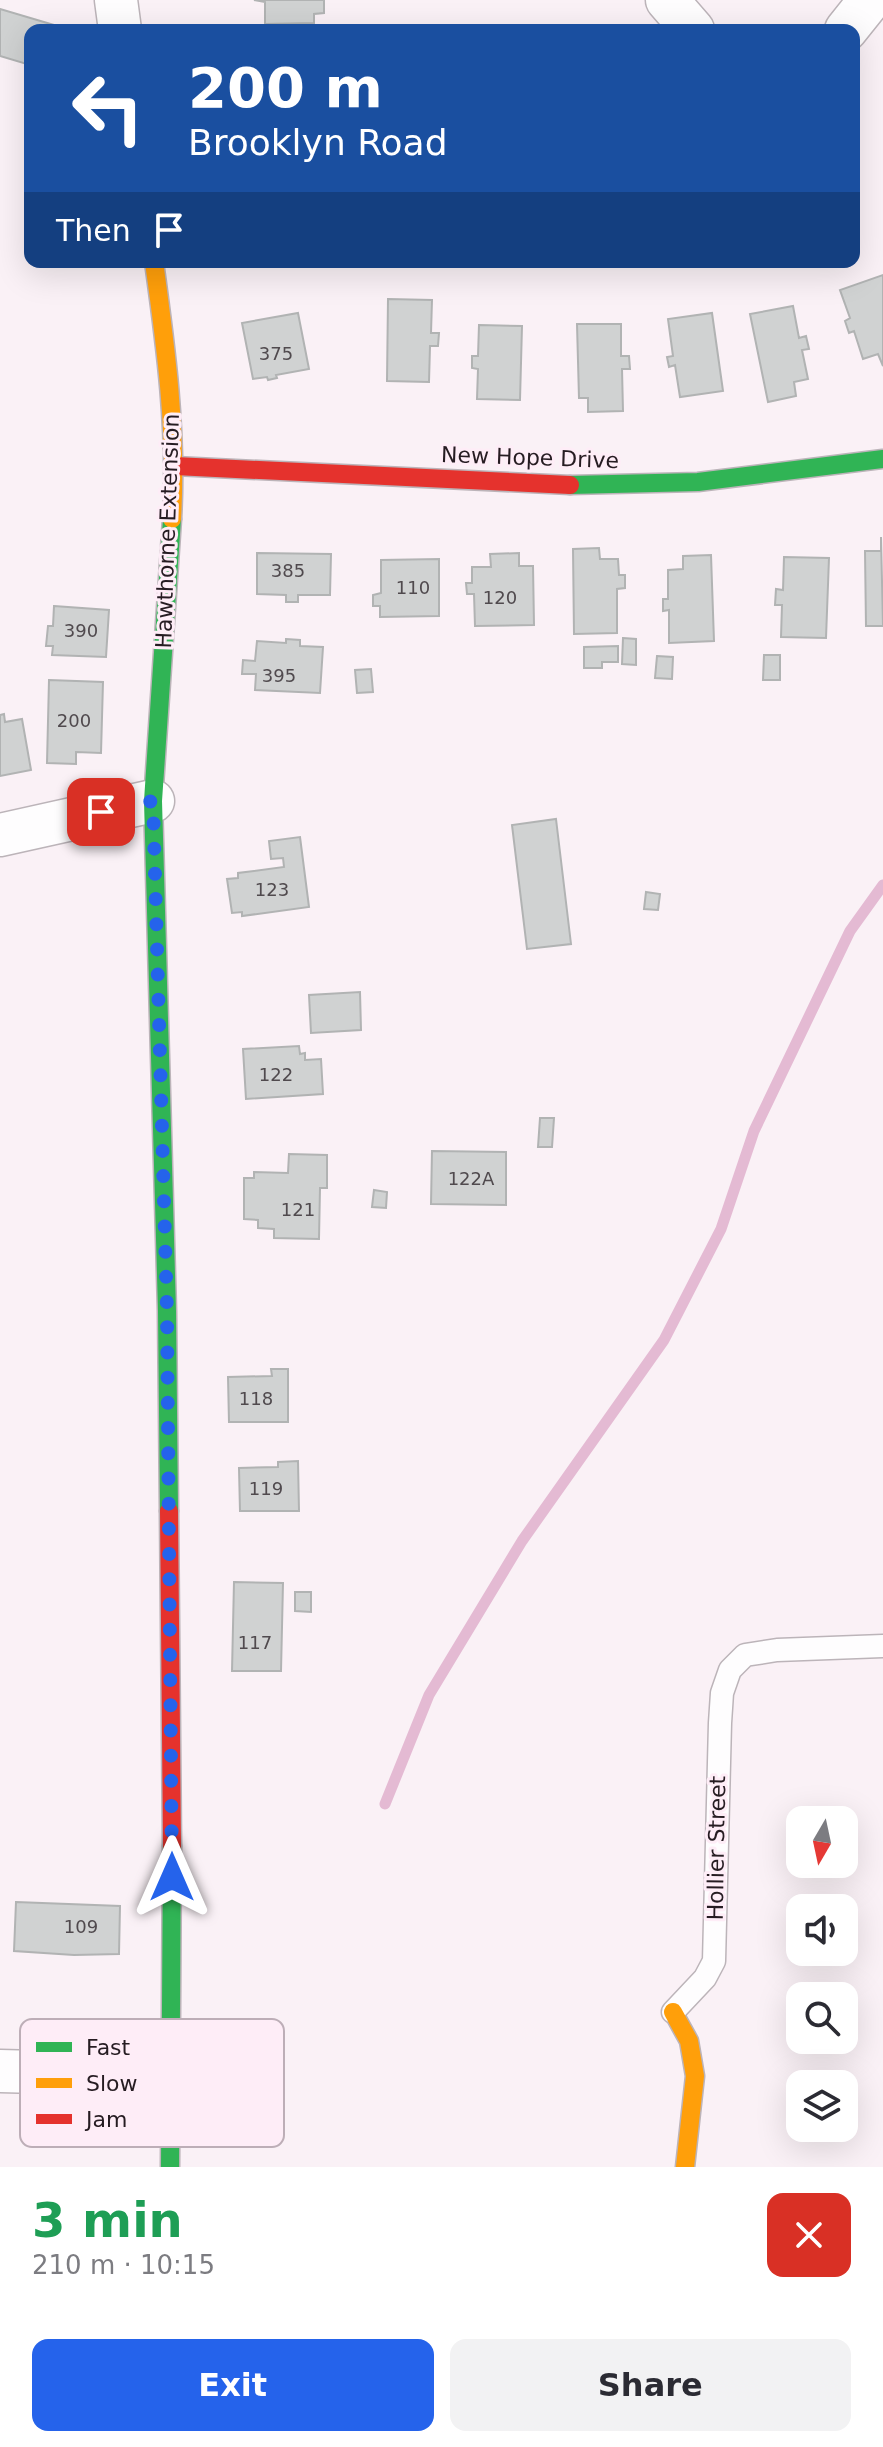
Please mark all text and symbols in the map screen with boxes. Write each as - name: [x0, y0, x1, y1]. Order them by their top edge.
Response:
- text: 200 m: [188, 55, 383, 120]
- icon: left: [56, 56, 160, 160]
- text: Brooklyn Road: [188, 122, 448, 163]
- icon: arrive: [147, 208, 191, 252]
- text: Then: [56, 213, 131, 248]
- house number: 375: [259, 343, 293, 364]
- street label: Hawthorne Extension: [151, 413, 184, 649]
- street label: New Hope Drive: [441, 442, 619, 473]
- house number: 385: [271, 560, 305, 581]
- house number: 110: [396, 577, 430, 598]
- house number: 120: [483, 587, 517, 608]
- house number: 390: [64, 620, 98, 641]
- house number: 395: [262, 665, 296, 686]
- house number: 200: [57, 710, 91, 731]
- pin: [67, 778, 135, 846]
- icon: arrive: [79, 790, 123, 834]
- house number: 123: [255, 879, 289, 900]
- house number: 122: [259, 1064, 293, 1085]
- house number: 122A: [448, 1168, 495, 1189]
- house number: 121: [281, 1199, 315, 1220]
- house number: 118: [239, 1388, 273, 1409]
- house number: 119: [249, 1478, 283, 1499]
- house number: 117: [238, 1632, 272, 1653]
- street label: Hollier Street: [703, 1775, 730, 1921]
- north arrow: [786, 1806, 858, 1878]
- map controls: [786, 1806, 858, 2142]
- position arrow: [130, 1835, 214, 1919]
- button: sound: [786, 1894, 858, 1966]
- house number: 109: [64, 1916, 98, 1937]
- button: search: [786, 1982, 858, 2054]
- legend: [20, 2019, 284, 2147]
- text: Fast: [86, 2035, 131, 2060]
- button: layers: [786, 2070, 858, 2142]
- text: Slow: [86, 2071, 138, 2096]
- text: Jam: [84, 2107, 127, 2132]
- text: 3 min: [32, 2192, 183, 2248]
- button: close: [767, 2193, 851, 2277]
- text: 210 m · 10:15: [32, 2250, 215, 2280]
- button: Exit: [32, 2339, 434, 2431]
- button: Share: [450, 2339, 851, 2431]

